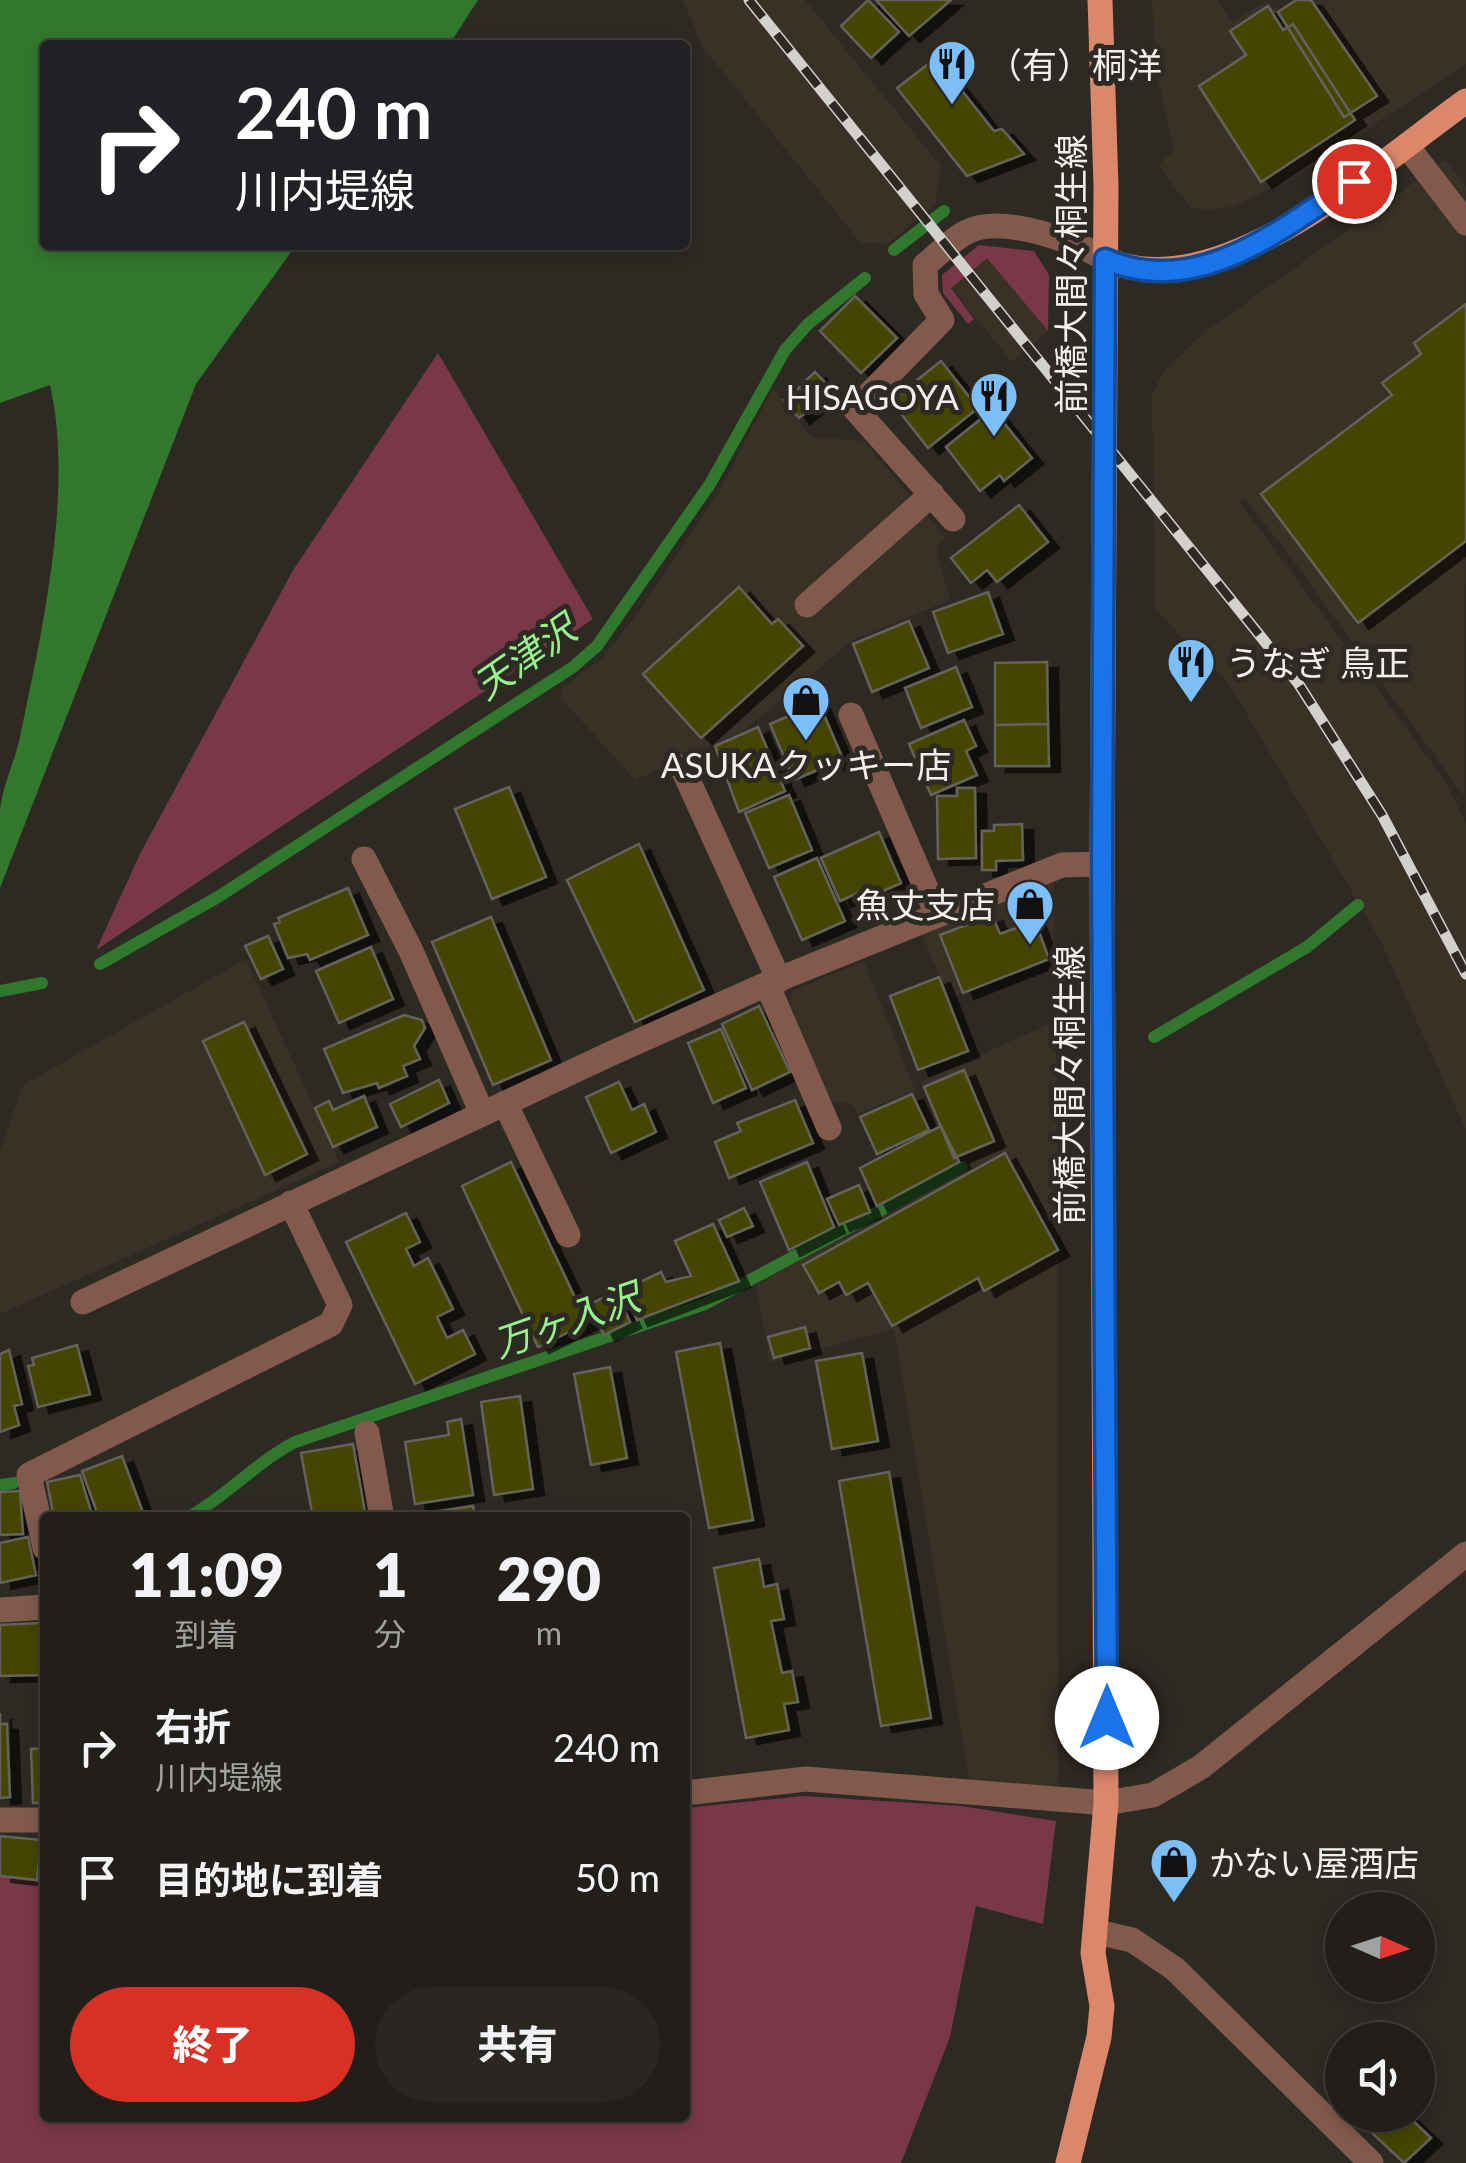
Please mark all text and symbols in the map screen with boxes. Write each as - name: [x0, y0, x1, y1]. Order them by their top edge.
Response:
- restaurant icon: （有）桐洋: [926, 38, 978, 106]
- place label: （有）桐洋: [987, 43, 1162, 85]
- text: 240 m: [235, 70, 432, 154]
- icon: right: [70, 80, 200, 210]
- street label: 前橋大間々桐生線: [1049, 134, 1091, 414]
- pin: [1312, 139, 1397, 224]
- icon: arrive: [1327, 154, 1382, 209]
- text: 川内堤線: [235, 163, 415, 217]
- restaurant icon: HISAGOYA: [968, 370, 1020, 438]
- place label: HISAGOYA: [786, 375, 959, 417]
- water label: 天津沢: [464, 602, 588, 708]
- restaurant icon: うなぎ 鳥正: [1165, 636, 1217, 704]
- place label: うなぎ 鳥正: [1226, 641, 1410, 683]
- shop icon: ASUKAクッキー店: [780, 674, 832, 742]
- place label: ASUKAクッキー店: [661, 743, 951, 785]
- shop icon: 魚丈支店: [1004, 878, 1056, 946]
- place label: 魚丈支店: [855, 883, 995, 925]
- street label: 前橋大間々桐生線: [1047, 945, 1089, 1225]
- water label: 万ヶ入沢: [487, 1271, 650, 1365]
- text: 11:09: [129, 1538, 284, 1610]
- text: 1: [373, 1538, 408, 1610]
- text: 290: [497, 1542, 601, 1614]
- text: m: [536, 1613, 562, 1652]
- text: 到着: [174, 1614, 238, 1653]
- text: 分: [374, 1614, 406, 1653]
- position arrow: [1055, 1666, 1159, 1770]
- text: 右折: [155, 1703, 231, 1749]
- icon: right: [70, 1720, 125, 1775]
- text: 240 m: [553, 1724, 660, 1770]
- text: 川内堤線: [155, 1757, 283, 1796]
- shop icon: かない屋酒店: [1148, 1836, 1200, 1904]
- place label: かない屋酒店: [1209, 1841, 1419, 1883]
- icon: arrive: [70, 1850, 125, 1905]
- text: 50 m: [575, 1854, 660, 1900]
- text: 目的地に到着: [155, 1856, 383, 1902]
- north arrow: [1325, 1892, 1435, 2002]
- map controls: [1325, 1892, 1435, 2132]
- button: 終了: [70, 1987, 355, 2102]
- button: 共有: [375, 1987, 660, 2102]
- button: sound: [1325, 2022, 1435, 2132]

